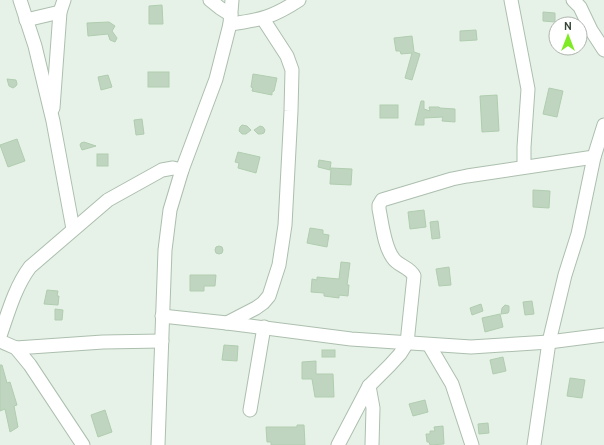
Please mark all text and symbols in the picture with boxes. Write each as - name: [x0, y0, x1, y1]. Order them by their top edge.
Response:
- north arrow: [548, 16, 588, 56]
- text: N: [564, 19, 572, 33]

